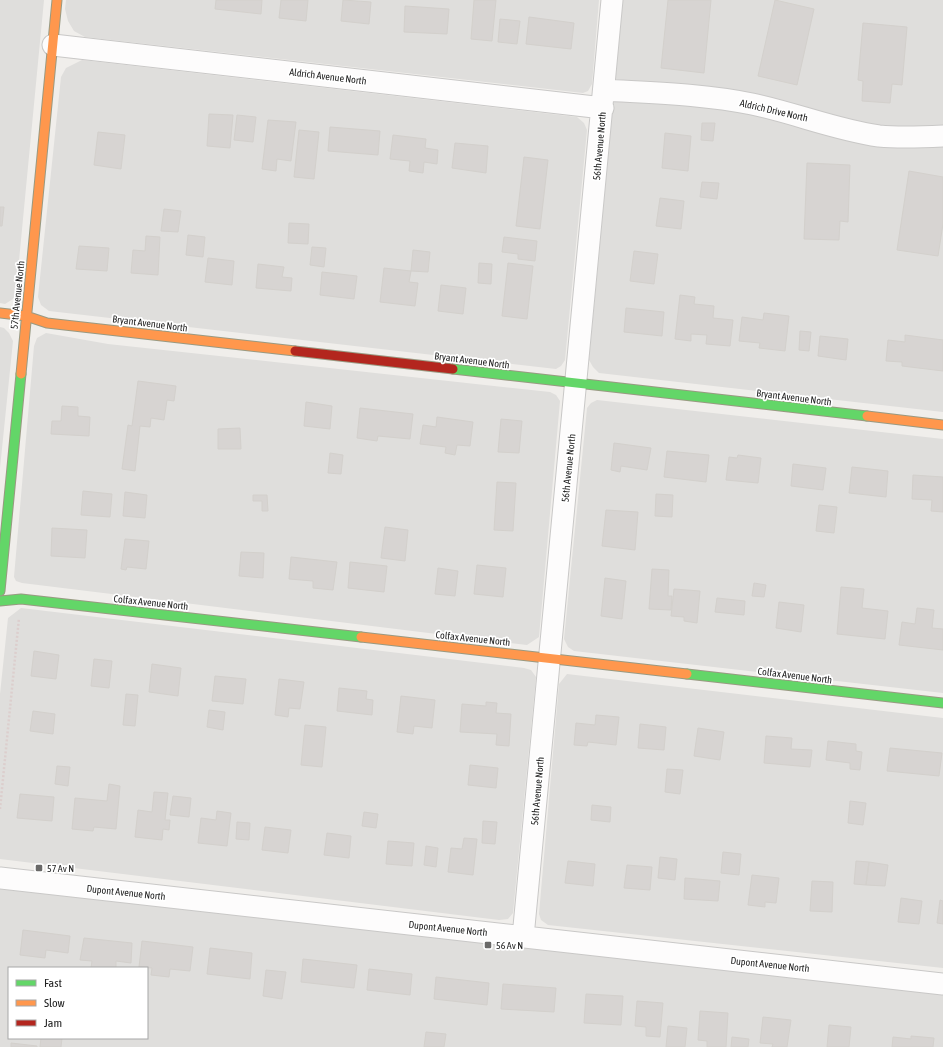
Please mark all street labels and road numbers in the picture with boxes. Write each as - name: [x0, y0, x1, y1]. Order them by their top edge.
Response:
- street label: Aldrich Avenue North: [289, 66, 367, 87]
- street label: Aldrich Drive North: [739, 97, 809, 124]
- street label: 56th Avenue North: [591, 111, 608, 181]
- street label: 57th Avenue North: [8, 260, 27, 330]
- street label: Bryant Avenue North: [112, 313, 188, 334]
- street label: Bryant Avenue North: [434, 350, 510, 371]
- street label: Bryant Avenue North: [756, 387, 832, 408]
- street label: 56th Avenue North: [559, 433, 578, 503]
- street label: Colfax Avenue North: [113, 593, 189, 612]
- street label: Colfax Avenue North: [435, 629, 511, 648]
- street label: Colfax Avenue North: [757, 665, 833, 686]
- street label: 56th Avenue North: [529, 756, 546, 826]
- street label: Dupont Avenue North: [86, 883, 166, 902]
- street label: Dupont Avenue North: [408, 919, 488, 938]
- street label: Dupont Avenue North: [730, 955, 810, 974]

